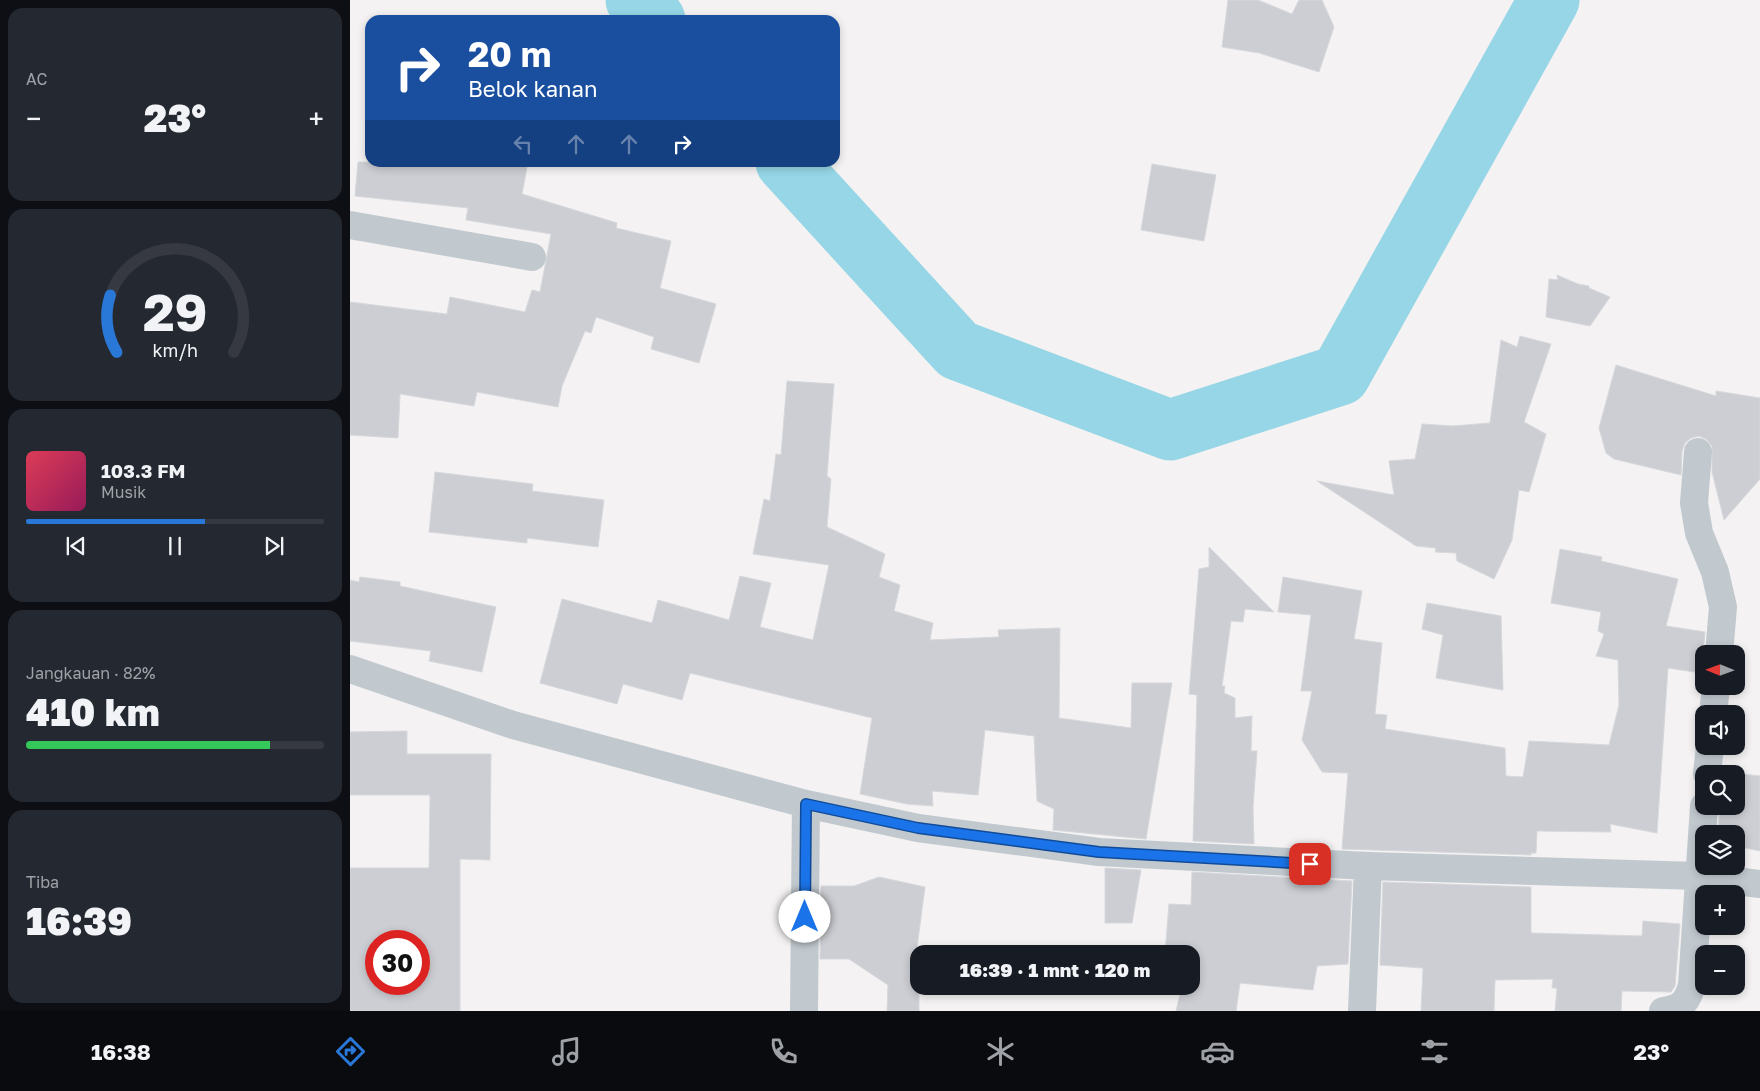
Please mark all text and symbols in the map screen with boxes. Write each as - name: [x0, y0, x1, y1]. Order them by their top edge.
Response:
- text: 20 m: [468, 33, 551, 75]
- icon: right: [385, 35, 450, 100]
- text: AC: [26, 69, 47, 89]
- text: Belok kanan: [468, 75, 598, 102]
- text: 23°: [144, 95, 206, 140]
- text: −: [26, 102, 41, 135]
- text: +: [309, 102, 324, 135]
- icon: left: [509, 130, 537, 158]
- icon: ahead: [562, 130, 590, 158]
- icon: ahead: [615, 130, 643, 158]
- icon: right: [668, 130, 696, 158]
- text: 29: [143, 280, 207, 342]
- text: km/h: [152, 339, 198, 361]
- text: 103.3 FM: [101, 459, 185, 482]
- text: Musik: [101, 482, 146, 502]
- icon: previous: [62, 532, 90, 560]
- icon: pause: [161, 532, 189, 560]
- icon: next: [260, 532, 288, 560]
- north arrow: [1695, 645, 1745, 695]
- map controls: [1695, 645, 1745, 995]
- text: Jangkauan · 82%: [26, 663, 155, 683]
- text: 410 km: [26, 689, 160, 734]
- button: sound: [1695, 705, 1745, 755]
- button: search: [1695, 765, 1745, 815]
- button: layers: [1695, 825, 1745, 875]
- pin: [1289, 843, 1331, 885]
- icon: arrive: [1296, 850, 1324, 878]
- text: Tiba: [26, 872, 59, 892]
- button: +: [1695, 885, 1745, 935]
- position arrow: [778, 890, 830, 942]
- text: 16:39: [26, 898, 132, 943]
- speed limit sign: 30: [365, 930, 430, 995]
- button: −: [1695, 945, 1745, 995]
- text: 16:39 · 1 mnt · 120 m: [960, 958, 1150, 981]
- icon: directions: [333, 1034, 368, 1069]
- icon: music: [549, 1034, 584, 1069]
- icon: phone: [766, 1034, 801, 1069]
- icon: climate: [983, 1034, 1018, 1069]
- icon: car: [1200, 1034, 1235, 1069]
- icon: filters: [1417, 1034, 1452, 1069]
- text: 16:38: [91, 1038, 151, 1065]
- text: 23°: [1634, 1038, 1669, 1065]

